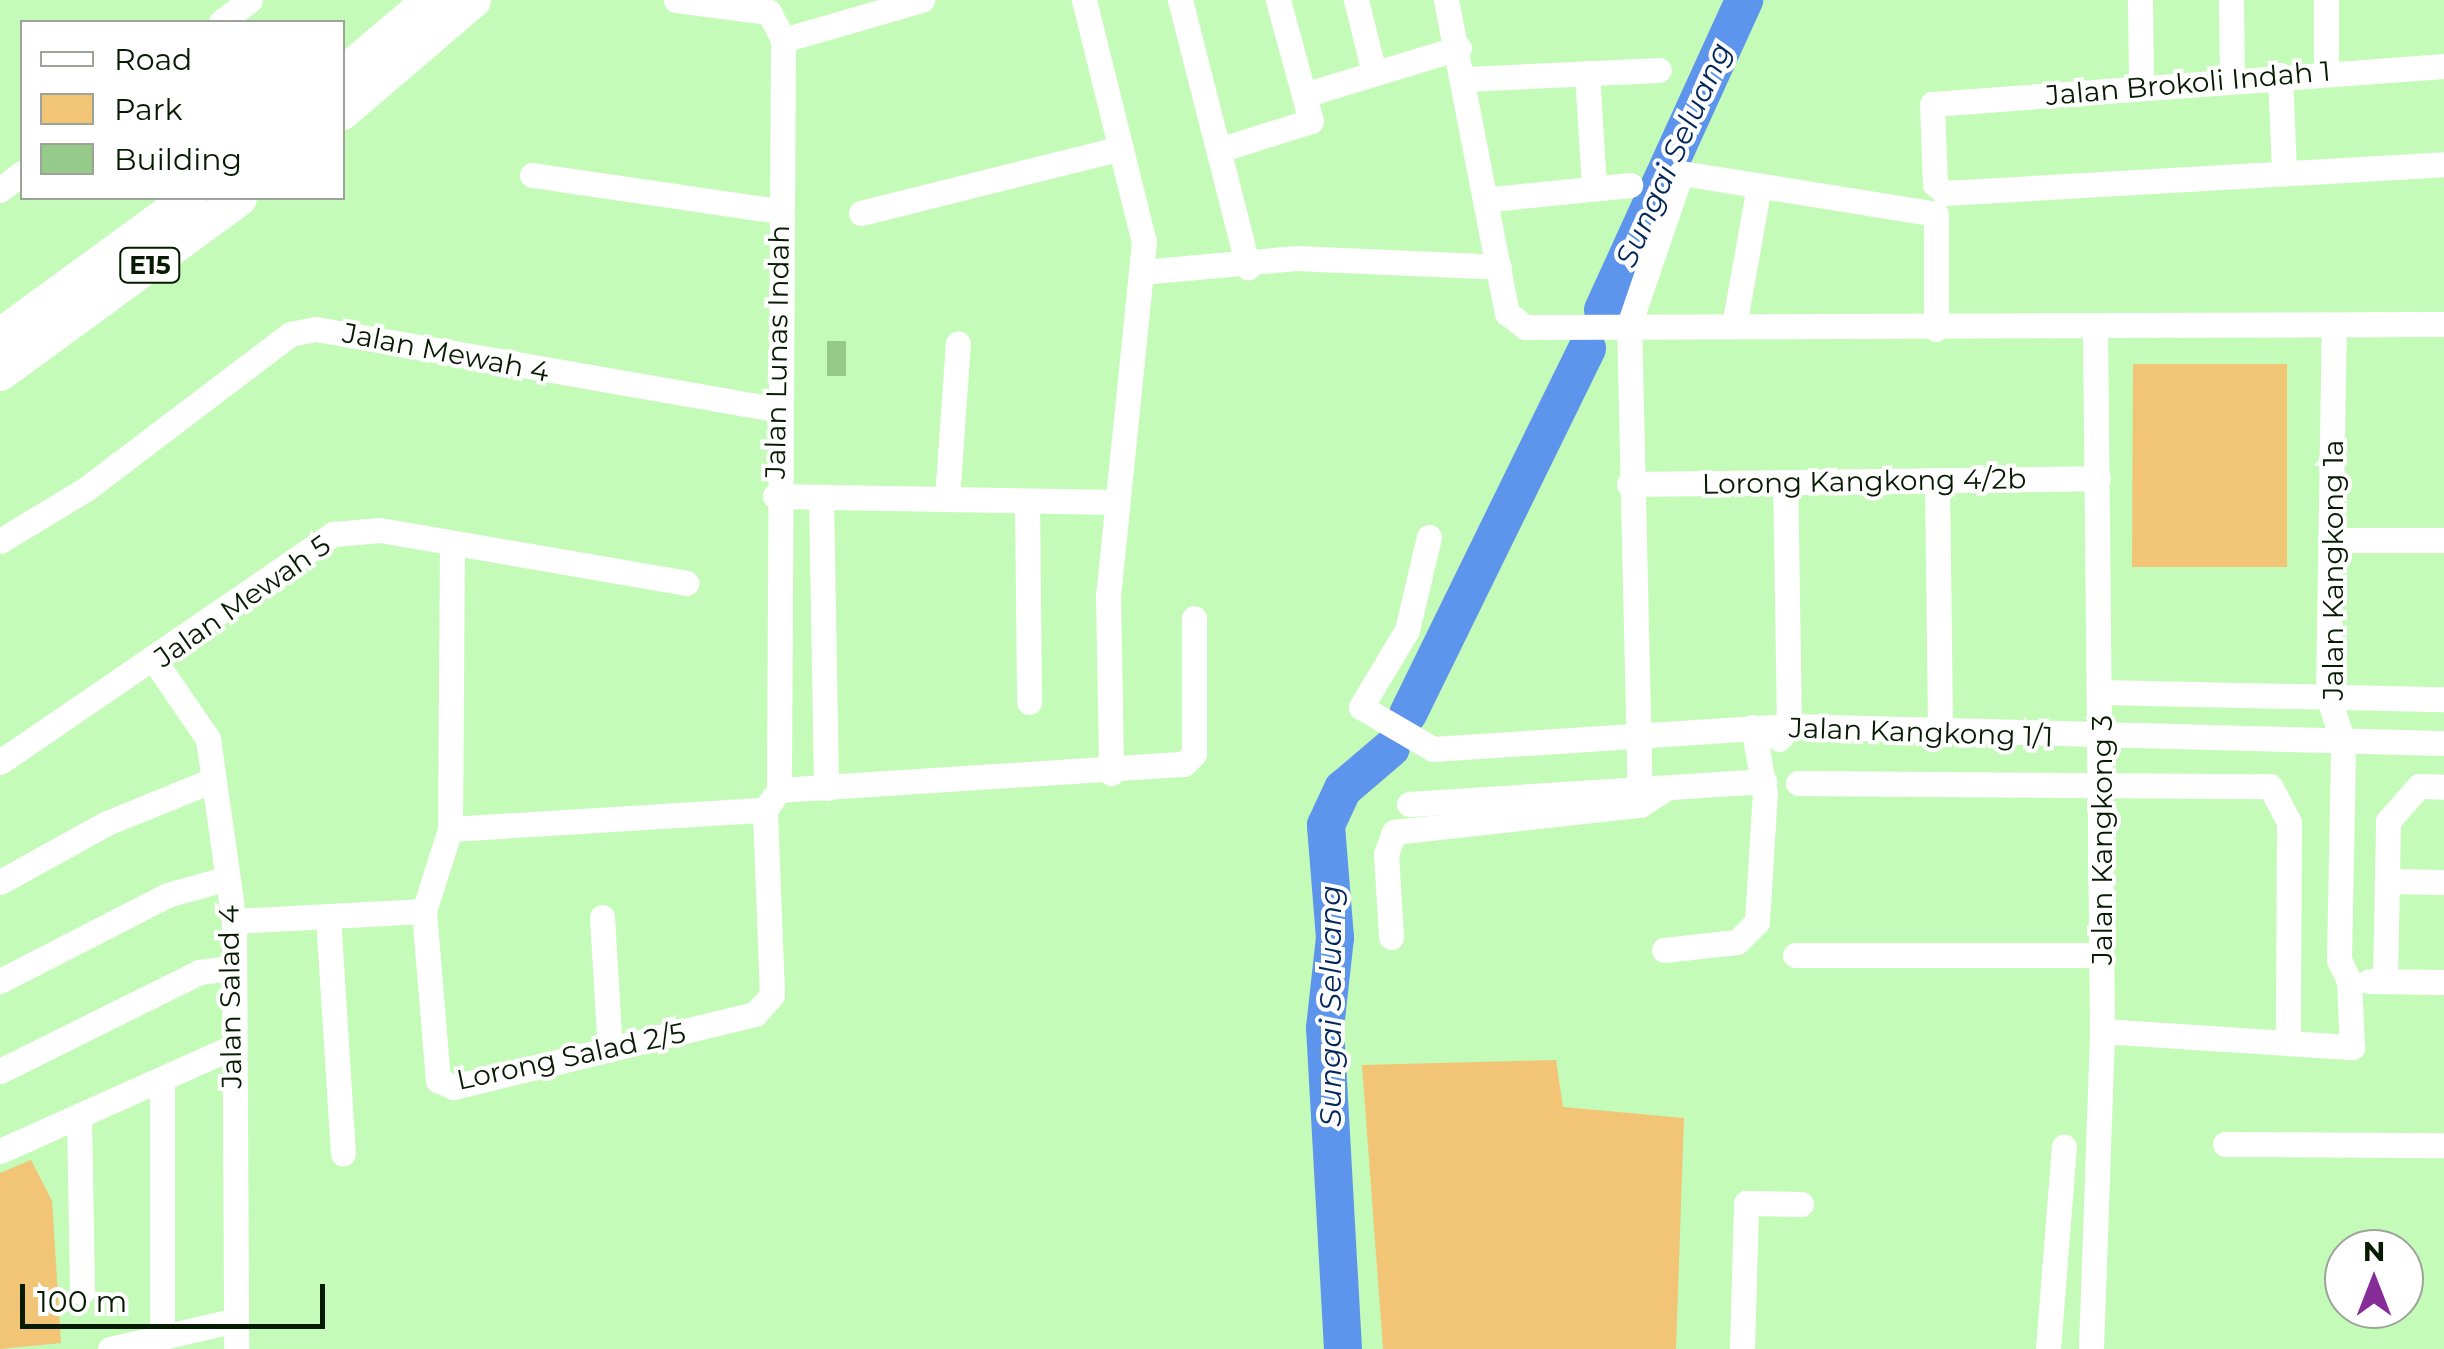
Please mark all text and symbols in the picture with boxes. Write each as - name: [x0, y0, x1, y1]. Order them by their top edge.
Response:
- legend: [20, 20, 345, 200]
- water label: Sungai Seluang: [1608, 37, 1740, 273]
- text: Road: [114, 41, 192, 78]
- street label: Jalan Brokoli Indah 1: [2044, 54, 2332, 112]
- text: Park: [114, 91, 183, 128]
- text: Building: [114, 141, 242, 178]
- street label: Jalan Lunas Indah: [758, 225, 796, 479]
- road number: E15: [118, 245, 182, 285]
- street label: Jalan Mewah 4: [340, 316, 552, 388]
- street label: Jalan Kangkong 1a: [2316, 440, 2350, 700]
- street label: Lorong Kangkong 4/2b: [1701, 461, 2027, 501]
- street label: Jalan Mewah 5: [148, 528, 336, 674]
- street label: Jalan Kangkong 1/1: [1788, 711, 2054, 753]
- street label: Jalan Kangkong 3: [2085, 715, 2119, 965]
- water label: Sungai Seluang: [1313, 885, 1349, 1127]
- street label: Jalan Salad 4: [212, 905, 248, 1089]
- street label: Lorong Salad 2/5: [453, 1015, 689, 1097]
- north arrow: [2324, 1229, 2424, 1329]
- text: N: [2363, 1234, 2385, 1268]
- scale bar: [25, 1264, 330, 1326]
- text: 100 m: [37, 1283, 127, 1320]

